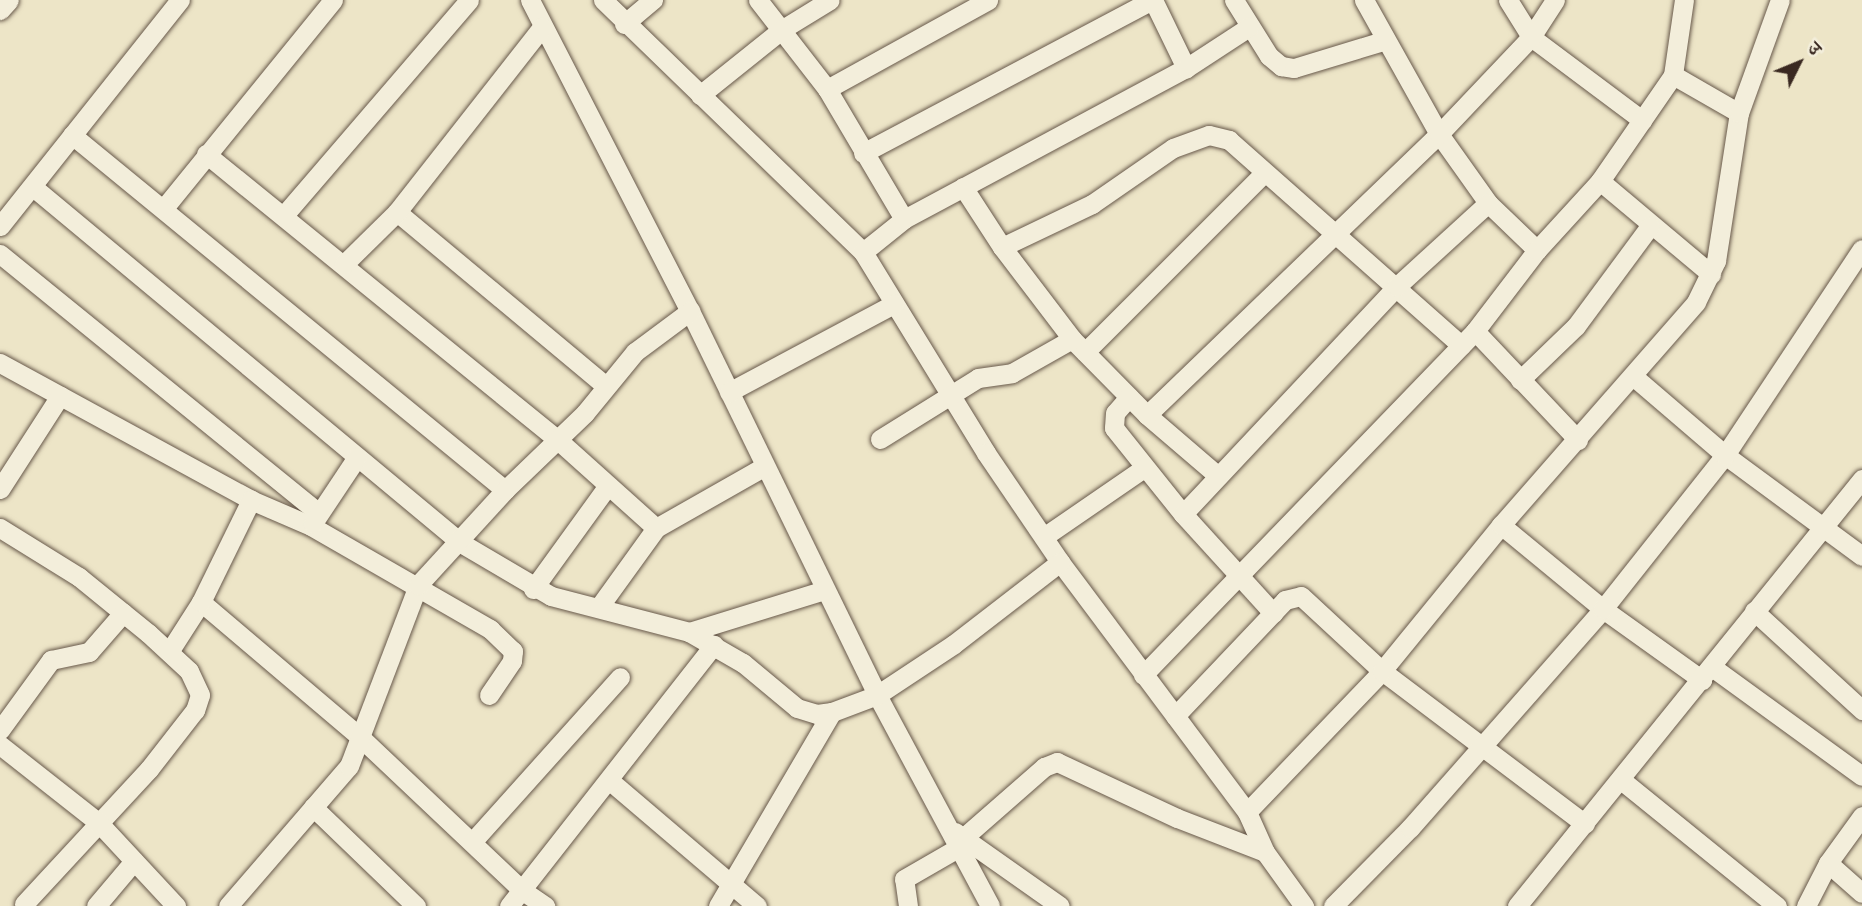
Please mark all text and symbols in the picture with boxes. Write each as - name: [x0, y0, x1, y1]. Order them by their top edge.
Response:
- north arrow: [1764, 28, 1834, 98]
- text: उ: [1802, 36, 1827, 61]

